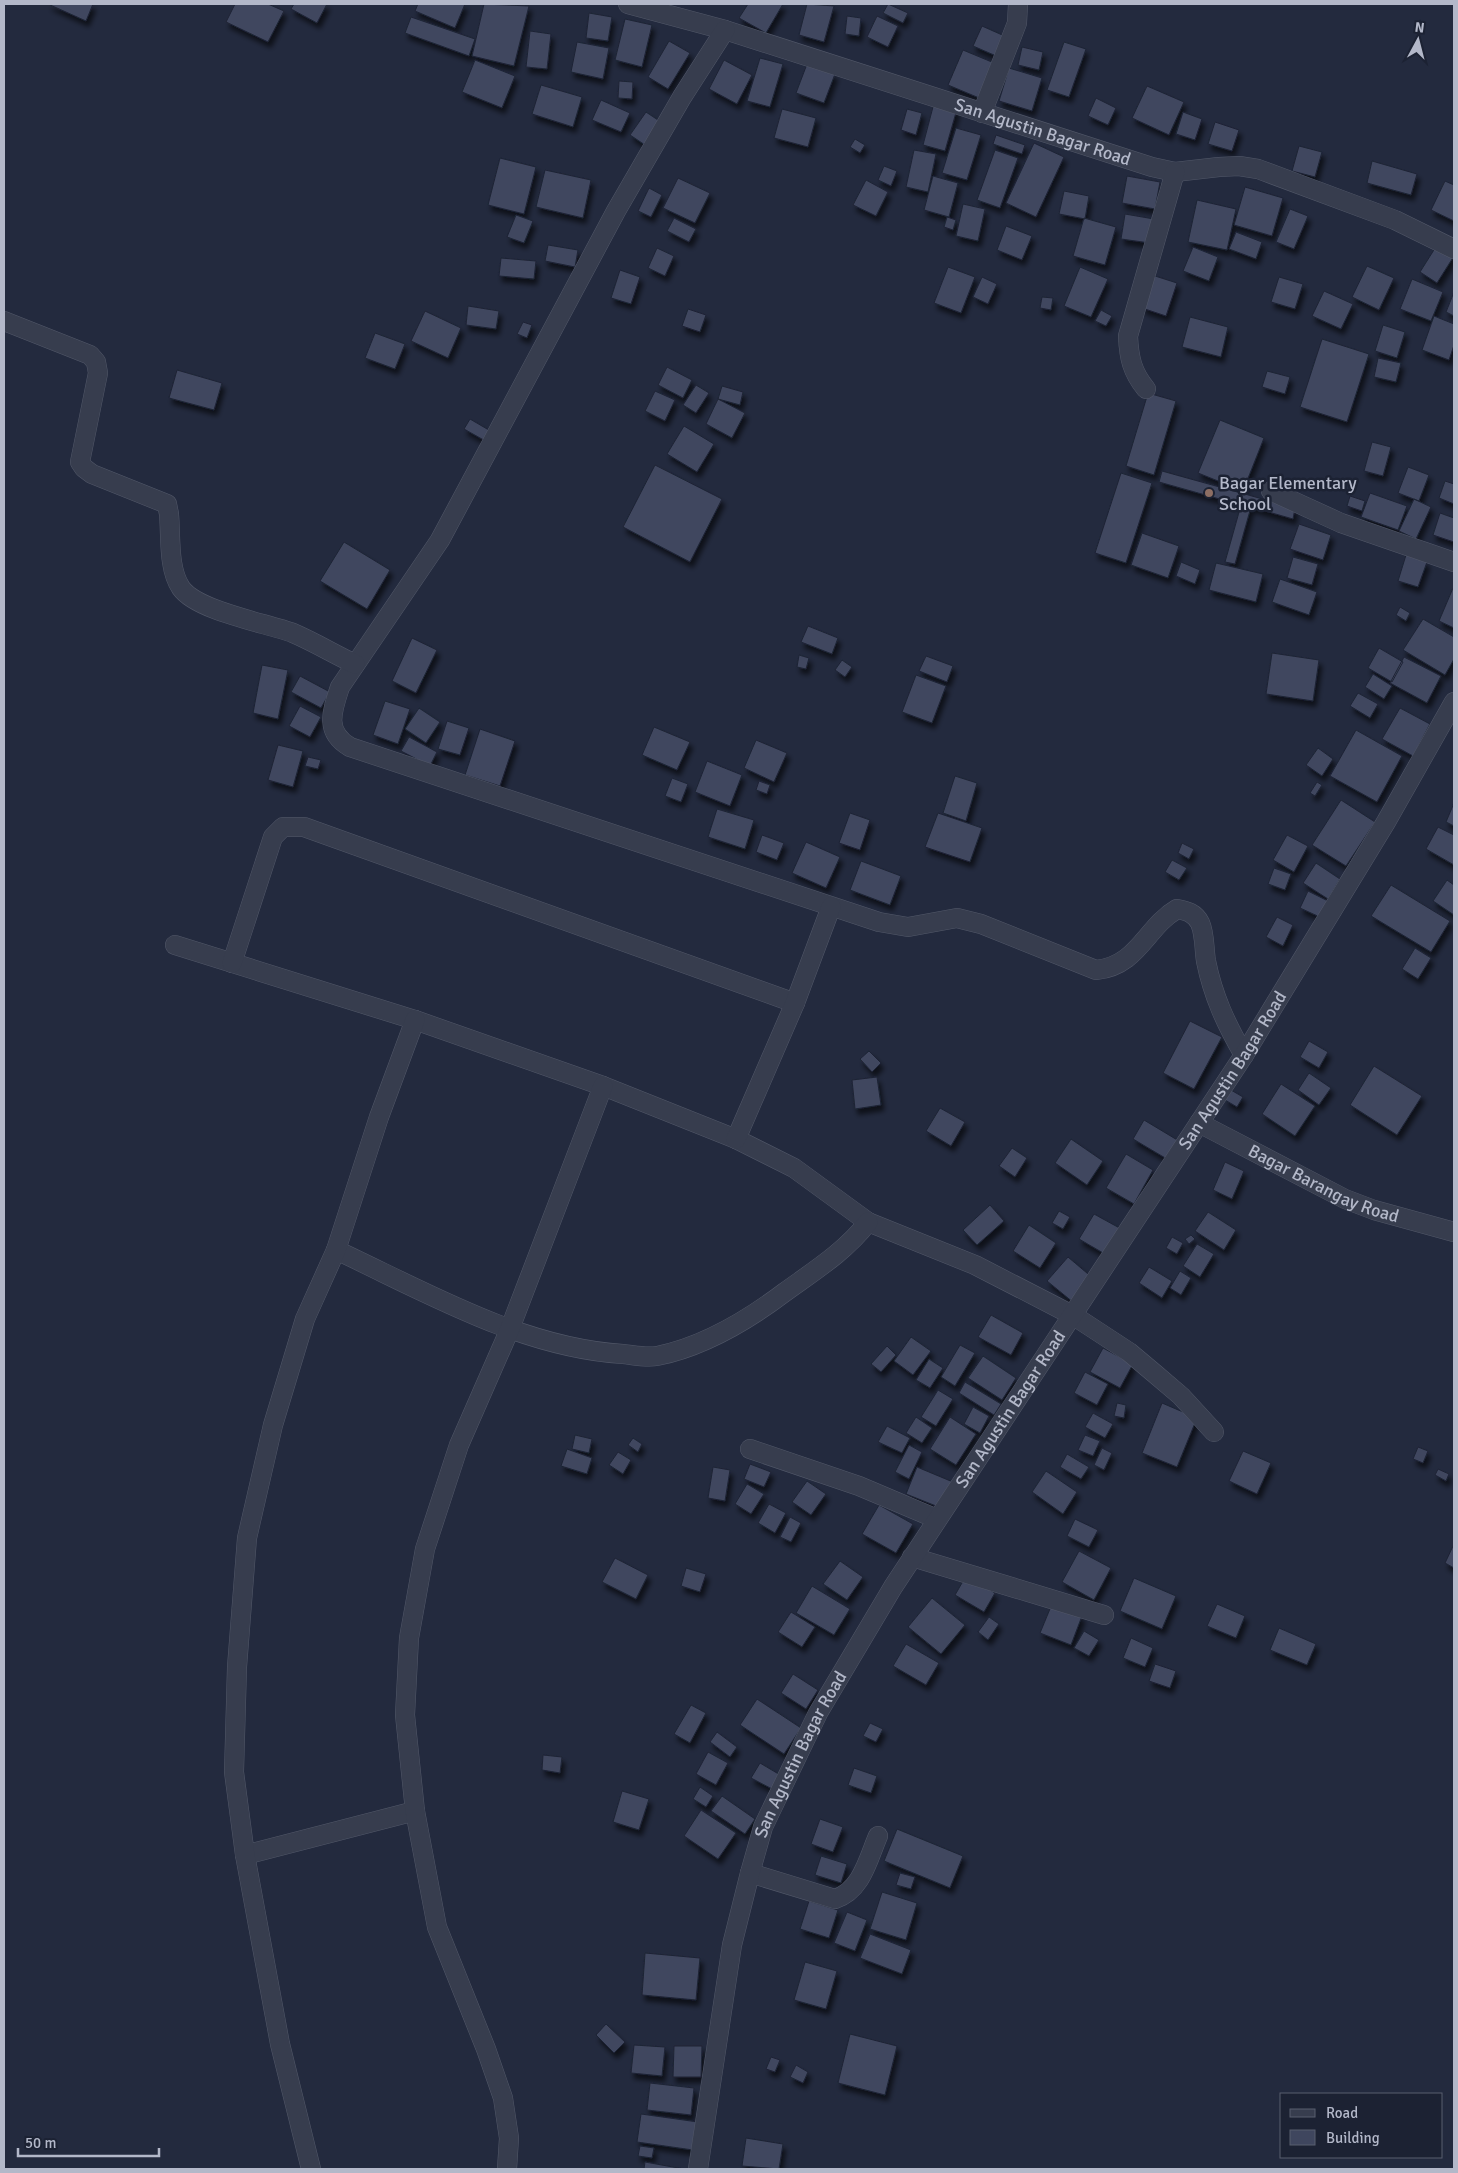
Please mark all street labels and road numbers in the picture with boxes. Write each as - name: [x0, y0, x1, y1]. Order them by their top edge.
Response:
- street label: San Agustin Bagar Road: [952, 93, 1134, 170]
- street label: San Agustin Bagar Road: [1174, 987, 1291, 1154]
- street label: Bagar Barangay Road: [1244, 1140, 1401, 1227]
- street label: San Agustin Bagar Road: [951, 1326, 1070, 1492]
- street label: San Agustin Bagar Road: [750, 1667, 851, 1840]

